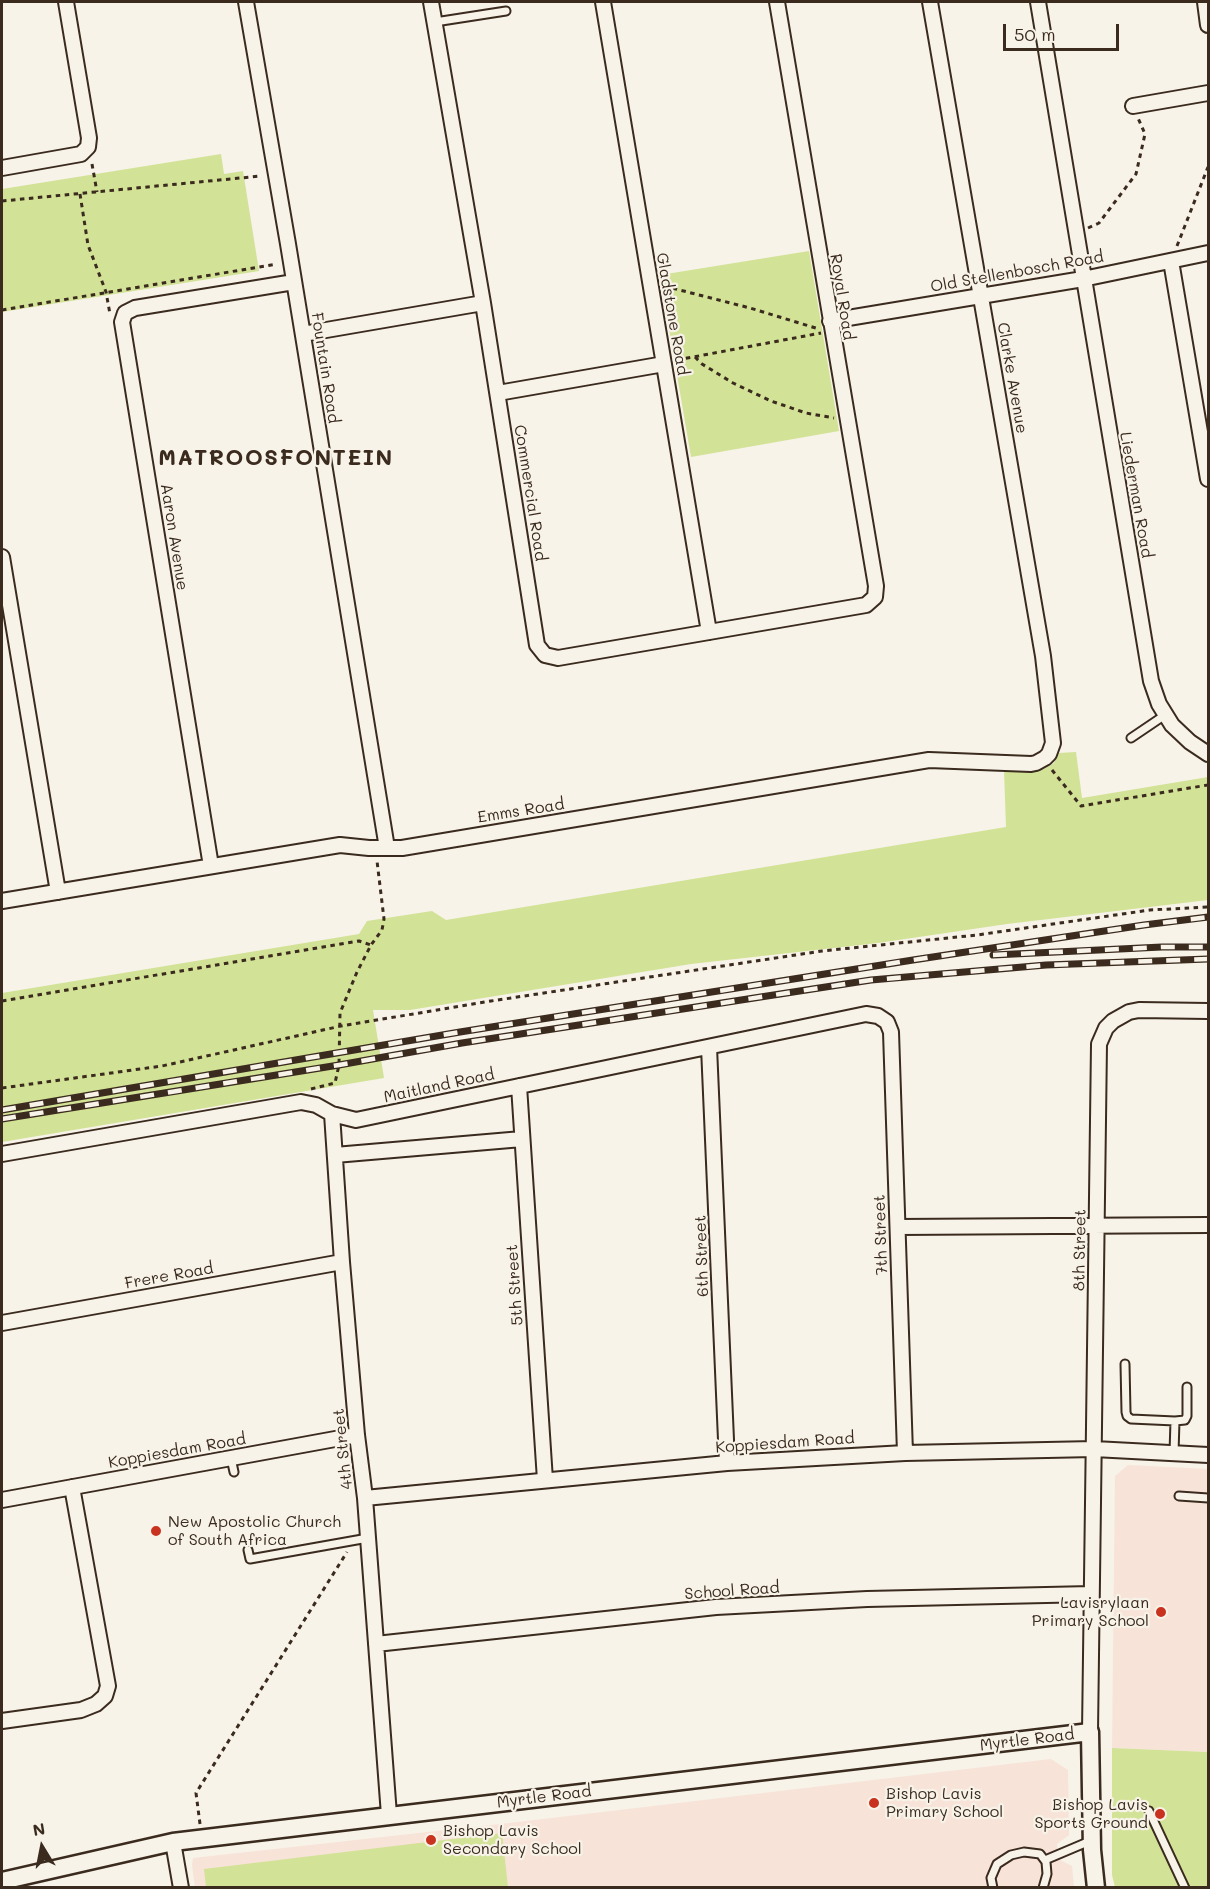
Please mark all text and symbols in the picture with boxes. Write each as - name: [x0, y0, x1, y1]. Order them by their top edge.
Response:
- scale bar: [1006, 12, 1122, 50]
- text: 50 m: [1014, 22, 1056, 46]
- street label: Old Stellenbosch Road: [929, 247, 1105, 297]
- street label: Gladstone Road: [652, 251, 692, 377]
- street label: Royal Road: [826, 253, 858, 341]
- street label: Fountain Road: [307, 311, 343, 425]
- street label: Clarke Avenue: [993, 321, 1031, 435]
- street label: Commercial Road: [510, 424, 550, 562]
- street label: Liederman Road: [1115, 430, 1157, 560]
- district label: MATROOSFONTEIN: [158, 445, 394, 471]
- street label: Aaron Avenue: [156, 482, 192, 592]
- street label: Emms Road: [476, 795, 566, 827]
- street label: Maitland Road: [382, 1065, 496, 1107]
- street label: 7th Street: [870, 1194, 892, 1276]
- street label: 8th Street: [1070, 1209, 1090, 1291]
- street label: 6th Street: [691, 1215, 713, 1297]
- street label: 5th Street: [503, 1244, 527, 1326]
- street label: Frere Road: [123, 1259, 215, 1293]
- street label: 4th Street: [329, 1407, 357, 1491]
- street label: Koppiesdam Road: [107, 1429, 247, 1473]
- street label: Koppiesdam Road: [715, 1429, 855, 1457]
- place label: New Apostolic Church of South Africa: [168, 1512, 341, 1550]
- marker: New Apostolic Church of South Africa: [149, 1524, 163, 1538]
- street label: School Road: [684, 1578, 780, 1604]
- place label: Lavisrylaan Primary School: [1032, 1593, 1149, 1631]
- marker: Lavisrylaan Primary School: [1154, 1605, 1168, 1619]
- street label: Myrtle Road: [979, 1725, 1075, 1755]
- street label: Myrtle Road: [496, 1782, 592, 1812]
- place label: Bishop Lavis Primary School: [886, 1784, 1003, 1822]
- place label: Bishop Lavis Sports Ground: [1035, 1795, 1148, 1833]
- marker: Bishop Lavis Primary School: [867, 1796, 881, 1810]
- marker: Bishop Lavis Sports Ground: [1153, 1807, 1167, 1821]
- north arrow: [12, 1817, 72, 1877]
- text: N: [31, 1817, 47, 1840]
- place label: Bishop Lavis Secondary School: [443, 1821, 582, 1859]
- marker: Bishop Lavis Secondary School: [424, 1833, 438, 1847]

